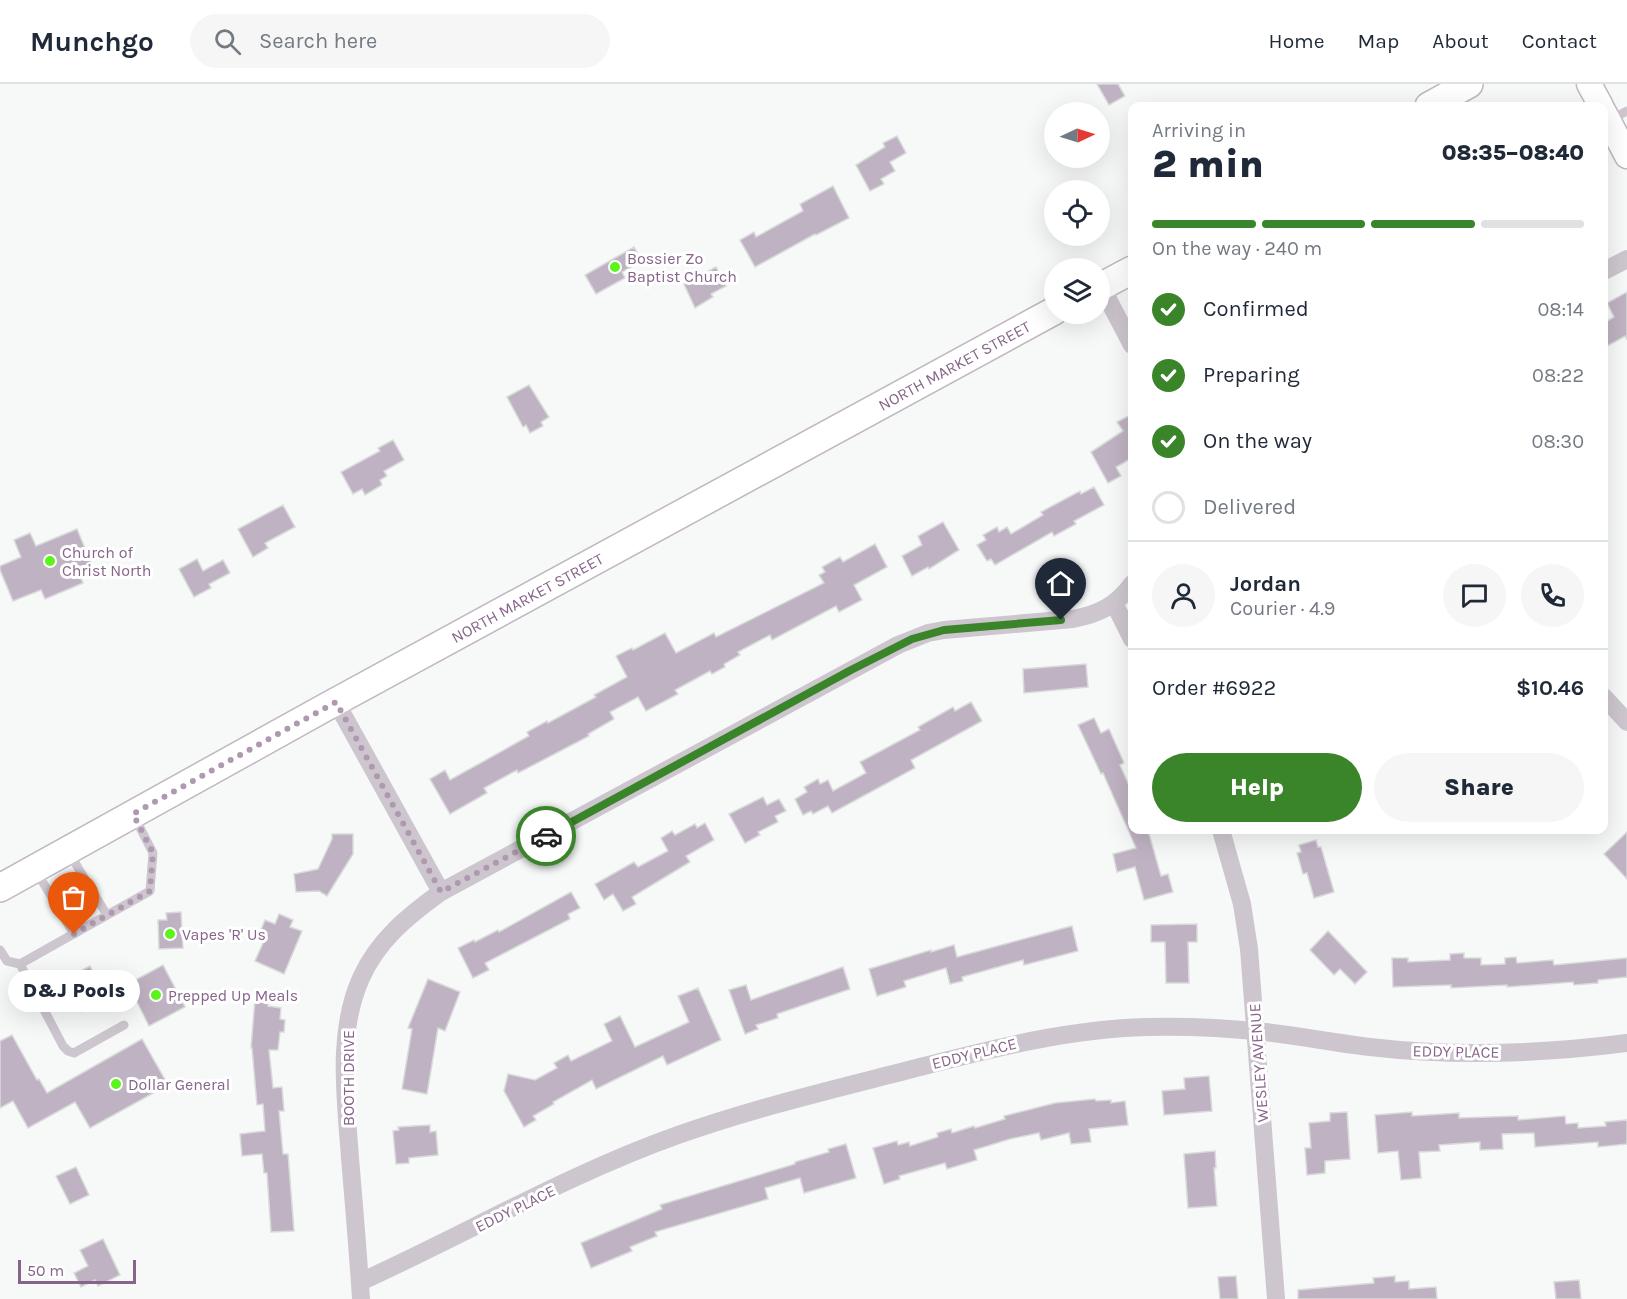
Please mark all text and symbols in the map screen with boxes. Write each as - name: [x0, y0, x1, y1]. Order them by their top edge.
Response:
- search box: [190, 14, 610, 68]
- text: Munchgo: [30, 25, 154, 58]
- icon: search: [211, 25, 244, 58]
- text: Search here: [259, 28, 377, 54]
- text: Home: [1269, 29, 1325, 53]
- text: Map: [1358, 29, 1399, 53]
- text: About: [1432, 29, 1489, 53]
- text: Contact: [1522, 29, 1597, 53]
- north arrow: [1044, 102, 1110, 168]
- map controls: [1044, 102, 1110, 324]
- text: Arriving in: [1152, 119, 1246, 142]
- text: 08:35–08:40: [1442, 140, 1584, 166]
- text: 2 min: [1152, 141, 1264, 187]
- button: locate: [1044, 180, 1110, 246]
- text: On the way · 240 m: [1152, 237, 1322, 260]
- place label: Bossier Zo Baptist Church: [627, 249, 737, 286]
- button: layers: [1044, 258, 1110, 324]
- marker: Bossier Zo Baptist Church: [608, 260, 622, 274]
- icon: check: [1152, 293, 1185, 326]
- text: Confirmed: [1203, 296, 1309, 322]
- text: 08:14: [1537, 298, 1584, 321]
- street label: NORTH MARKET STREET: [875, 317, 1034, 415]
- icon: check: [1152, 359, 1185, 392]
- text: Preparing: [1203, 362, 1300, 388]
- text: 08:22: [1532, 364, 1584, 387]
- icon: check: [1152, 425, 1185, 458]
- text: On the way: [1203, 428, 1312, 454]
- text: 08:30: [1532, 430, 1584, 453]
- text: Delivered: [1203, 494, 1296, 520]
- place label: Church of Christ North: [62, 543, 151, 580]
- street label: NORTH MARKET STREET: [448, 549, 607, 647]
- marker: Church of Christ North: [43, 554, 57, 568]
- pin: [1035, 558, 1086, 620]
- button: person: [1152, 564, 1215, 627]
- button: chat: [1443, 564, 1506, 627]
- button: phone: [1521, 564, 1584, 627]
- icon: home: [1044, 567, 1077, 600]
- text: Jordan: [1230, 571, 1301, 597]
- text: Courier · 4.9: [1230, 597, 1335, 620]
- text: Order #6922: [1152, 675, 1276, 701]
- text: $10.46: [1516, 675, 1584, 701]
- button: Help: [1152, 753, 1362, 822]
- button: Share: [1374, 753, 1584, 822]
- courier: [516, 806, 576, 866]
- icon: car: [530, 820, 563, 853]
- pin: [48, 872, 99, 934]
- icon: bag: [57, 881, 90, 914]
- place label: Vapes 'R' Us: [182, 925, 266, 944]
- marker: Vapes 'R' Us: [163, 927, 177, 941]
- callout: D&J Pools: [8, 970, 140, 1012]
- text: D&J Pools: [23, 979, 125, 1002]
- place label: Prepped Up Meals: [168, 986, 298, 1005]
- marker: Prepped Up Meals: [149, 988, 163, 1002]
- street label: WESLEY AVENUE: [1245, 1003, 1272, 1123]
- street label: BOOTH DRIVE: [339, 1030, 358, 1126]
- street label: EDDY PLACE: [930, 1034, 1018, 1073]
- street label: EDDY PLACE: [1413, 1041, 1499, 1062]
- place label: Dollar General: [128, 1075, 230, 1094]
- marker: Dollar General: [109, 1077, 123, 1091]
- street label: EDDY PLACE: [472, 1181, 558, 1236]
- scale bar: [18, 1257, 136, 1284]
- text: 50 m: [27, 1261, 64, 1280]

